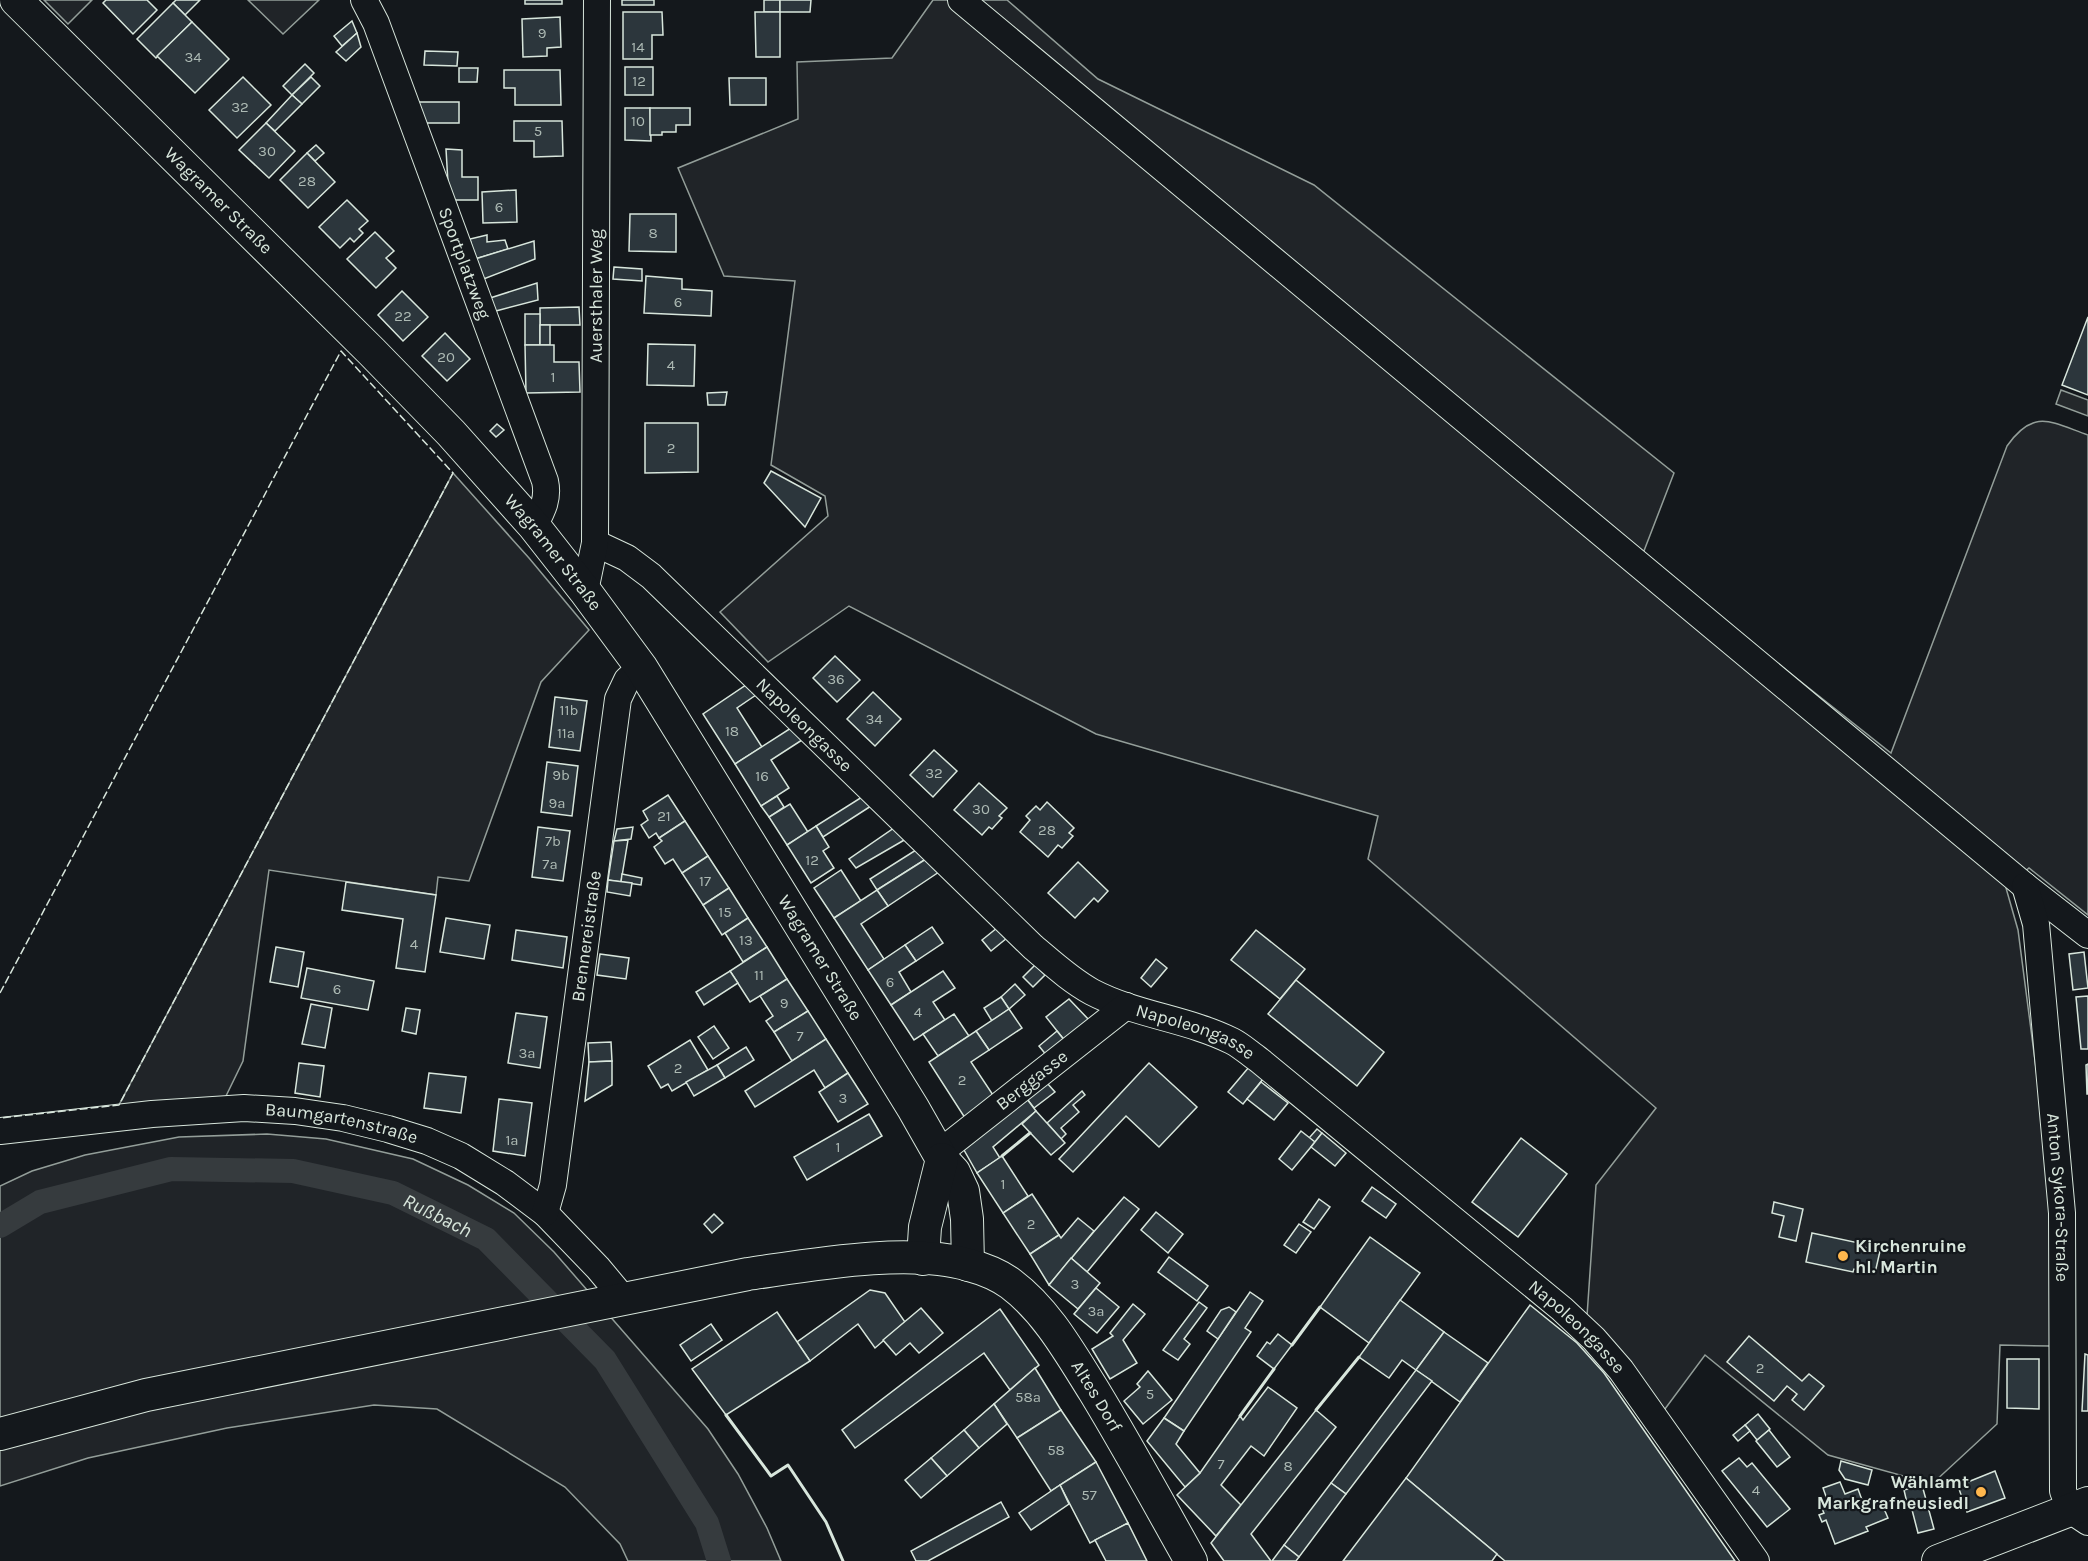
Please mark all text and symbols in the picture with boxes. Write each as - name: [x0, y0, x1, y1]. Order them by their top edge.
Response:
- house number: 9: [538, 24, 546, 42]
- house number: 14: [631, 38, 645, 56]
- house number: 34: [184, 48, 202, 66]
- house number: 12: [632, 72, 646, 90]
- house number: 32: [231, 98, 249, 116]
- house number: 10: [631, 112, 645, 130]
- house number: 5: [534, 122, 542, 140]
- street label: Wagramer Straße: [160, 142, 277, 259]
- house number: 30: [258, 142, 276, 160]
- house number: 28: [298, 172, 316, 190]
- house number: 6: [495, 198, 503, 216]
- street label: Sportplatzweg: [434, 204, 495, 322]
- house number: 8: [648, 224, 658, 242]
- street label: Auersthaler Weg: [585, 229, 607, 363]
- house number: 6: [674, 293, 682, 311]
- house number: 22: [394, 307, 412, 325]
- house number: 20: [437, 348, 455, 366]
- house number: 4: [667, 356, 676, 374]
- house number: 1: [551, 368, 555, 386]
- house number: 2: [667, 439, 675, 457]
- street label: Wagramer Straße: [500, 489, 607, 615]
- house number: 36: [827, 670, 845, 688]
- street label: Napoleongasse: [751, 673, 857, 777]
- house number: 11b: [560, 701, 578, 719]
- house number: 34: [865, 710, 883, 728]
- house number: 18: [725, 722, 739, 740]
- house number: 11a: [557, 724, 575, 742]
- house number: 32: [925, 764, 943, 782]
- house number: 9b: [552, 766, 570, 784]
- house number: 16: [755, 767, 769, 785]
- house number: 9a: [549, 794, 565, 812]
- house number: 30: [972, 800, 990, 818]
- house number: 21: [657, 807, 671, 825]
- house number: 28: [1038, 821, 1056, 839]
- house number: 7b: [545, 832, 561, 850]
- house number: 12: [805, 851, 819, 869]
- house number: 7a: [542, 855, 558, 873]
- street label: Brennereistraße: [567, 869, 606, 1003]
- house number: 17: [699, 872, 711, 890]
- street label: Wagramer Straße: [773, 891, 867, 1024]
- house number: 15: [718, 903, 732, 921]
- house number: 13: [739, 931, 753, 949]
- house number: 4: [410, 935, 419, 953]
- house number: 11: [754, 966, 764, 984]
- house number: 6: [886, 973, 894, 991]
- house number: 6: [333, 980, 341, 998]
- house number: 9: [780, 994, 788, 1012]
- street label: Napoleongasse: [1133, 999, 1259, 1064]
- house number: 4: [914, 1003, 923, 1021]
- house number: 7: [796, 1027, 804, 1045]
- house number: 3a: [518, 1044, 536, 1062]
- street label: Berggasse: [992, 1045, 1072, 1115]
- house number: 2: [674, 1059, 682, 1077]
- house number: 2: [958, 1071, 966, 1089]
- house number: 3: [839, 1089, 847, 1107]
- street label: Baumgartenstraße: [264, 1098, 420, 1149]
- street label: Anton Sykora-Straße: [2042, 1112, 2073, 1282]
- house number: 1a: [505, 1131, 519, 1149]
- house number: 1: [836, 1138, 840, 1156]
- house number: 1: [1001, 1175, 1005, 1193]
- water label: Rußbach: [399, 1188, 476, 1242]
- house number: 2: [1027, 1215, 1035, 1233]
- place label: Kirchenruine hl. Martin: [1855, 1235, 1966, 1278]
- marker: Kirchenruine hl. Martin: [1836, 1249, 1850, 1263]
- house number: 3: [1071, 1275, 1079, 1293]
- street label: Napoleongasse: [1524, 1275, 1630, 1378]
- house number: 3a: [1087, 1302, 1105, 1320]
- street label: Altes Dorf: [1067, 1356, 1127, 1436]
- house number: 2: [1756, 1359, 1764, 1377]
- house number: 5: [1146, 1385, 1154, 1403]
- house number: 58a: [1015, 1388, 1041, 1406]
- house number: 58: [1047, 1441, 1065, 1459]
- house number: 7: [1217, 1455, 1225, 1473]
- house number: 8: [1283, 1457, 1293, 1475]
- place label: Wählamt Markgrafneusiedl: [1817, 1471, 1969, 1514]
- house number: 4: [1752, 1481, 1761, 1499]
- marker: Wählamt Markgrafneusiedl: [1974, 1485, 1988, 1499]
- house number: 57: [1081, 1486, 1097, 1504]

